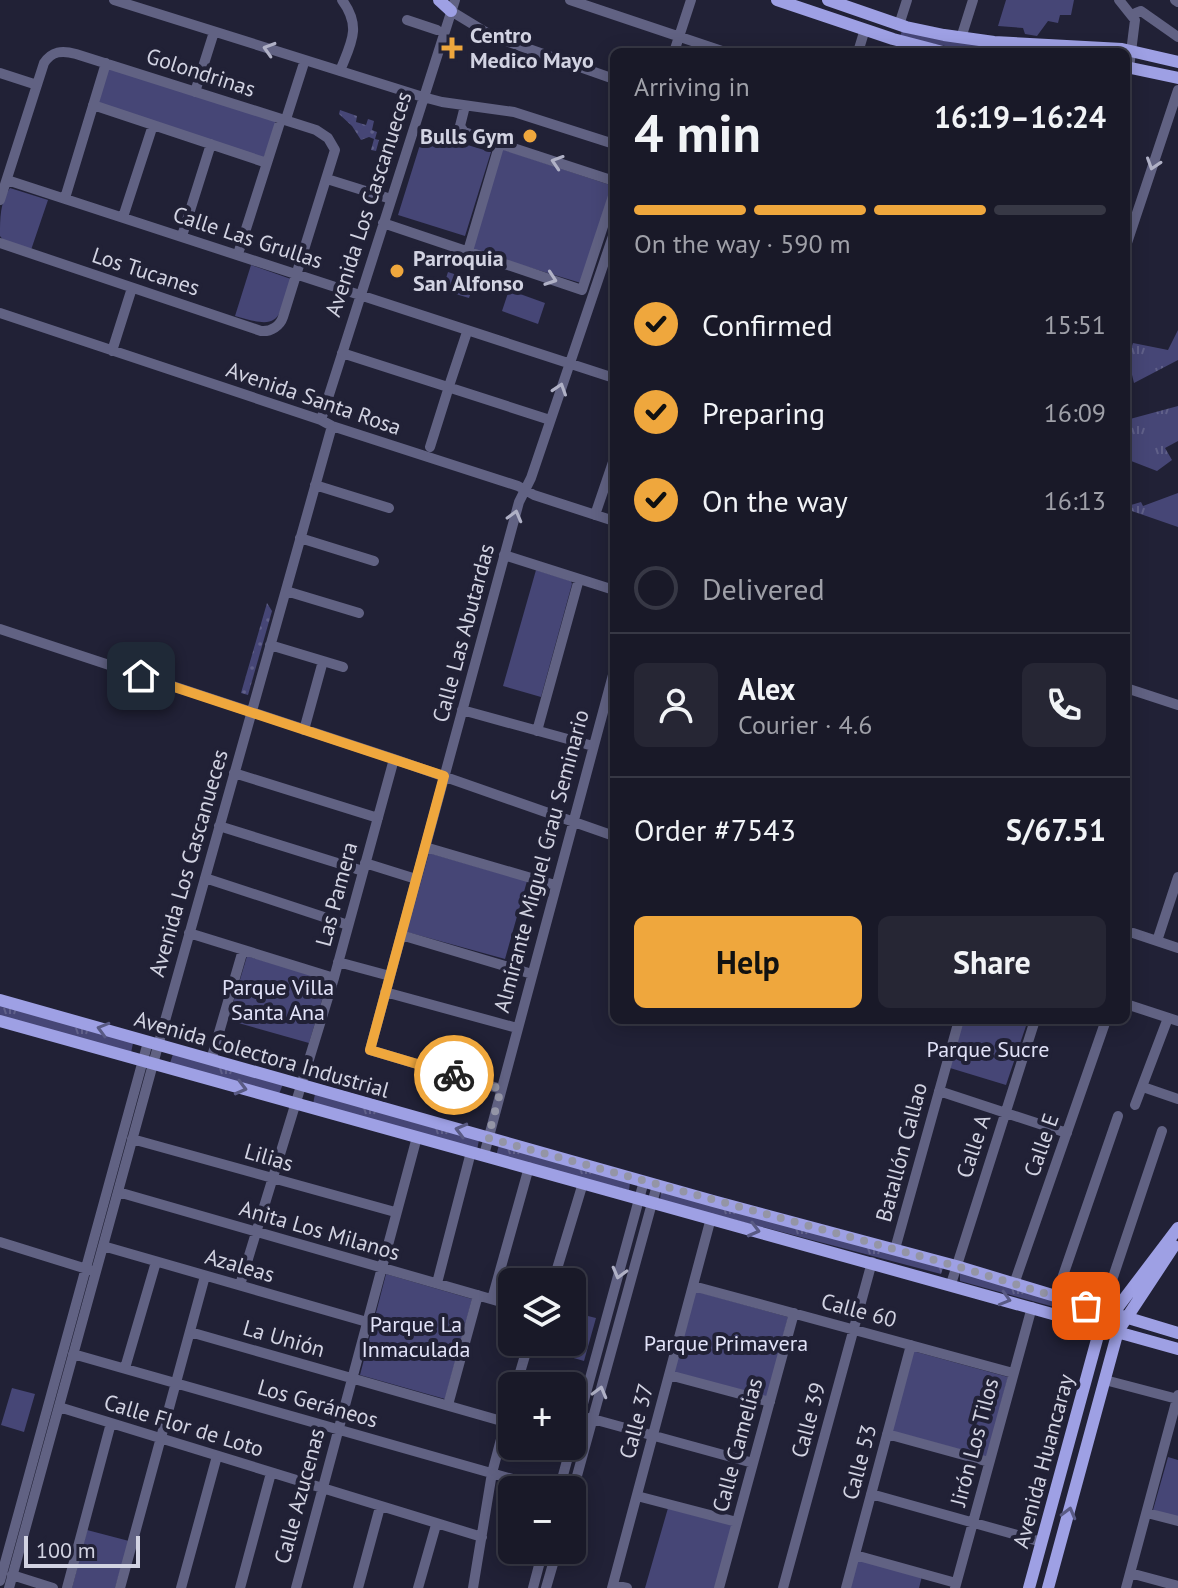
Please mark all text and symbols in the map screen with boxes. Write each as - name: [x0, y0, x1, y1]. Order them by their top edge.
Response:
- place label: Centro Medico Mayo: [470, 21, 594, 74]
- marker: Centro Medico Mayo: [441, 37, 463, 59]
- street label: Golondrinas: [143, 41, 259, 103]
- one-way arrow: [262, 42, 276, 58]
- text: Arriving in: [634, 70, 750, 103]
- street label: Avenida Los Cascanueces: [318, 88, 418, 320]
- text: 16:19–16:24: [934, 97, 1106, 136]
- text: 4 min: [634, 99, 761, 166]
- place label: Bulls Gym: [420, 122, 514, 150]
- marker: Bulls Gym: [521, 127, 539, 145]
- one-way arrow: [551, 155, 564, 171]
- one-way arrow: [1147, 156, 1163, 170]
- street label: Calle Las Grullas: [170, 200, 326, 274]
- text: On the way · 590 m: [634, 227, 851, 260]
- street label: Los Tucanes: [89, 240, 203, 302]
- place label: Parroquia San Alfonso: [413, 244, 524, 297]
- marker: Parroquia San Alfonso: [388, 262, 406, 280]
- one-way arrow: [543, 270, 557, 286]
- icon: check: [634, 302, 678, 346]
- text: Confirmed: [702, 305, 833, 344]
- text: 15:51: [1044, 308, 1106, 341]
- street label: Avenida Santa Rosa: [223, 355, 405, 441]
- one-way arrow: [551, 383, 567, 397]
- icon: check: [634, 390, 678, 434]
- text: Preparing: [702, 393, 825, 432]
- text: 16:09: [1044, 396, 1106, 429]
- icon: check: [634, 478, 678, 522]
- text: On the way: [702, 481, 848, 520]
- text: 16:13: [1044, 484, 1106, 517]
- one-way arrow: [506, 509, 523, 523]
- street label: Calle Las Abutardas: [426, 541, 500, 725]
- text: Delivered: [702, 569, 825, 608]
- pin: [107, 642, 175, 710]
- icon: home: [119, 654, 163, 698]
- button: person: [634, 663, 718, 747]
- button: phone: [1022, 663, 1106, 747]
- text: Alex: [738, 669, 795, 708]
- street label: Almirante Miguel Grau Seminario: [487, 706, 595, 1016]
- text: Courier · 4.6: [738, 708, 872, 741]
- street label: Avenida Los Cascanueces: [142, 746, 234, 980]
- text: Order #7543: [634, 810, 796, 849]
- text: S/67.51: [1006, 810, 1106, 849]
- street label: Las Pamera: [309, 839, 363, 949]
- button: Help: [634, 916, 862, 1008]
- button: Share: [878, 916, 1106, 1008]
- park label: Parque Villa Santa Ana: [222, 973, 334, 1026]
- street label: Avenida Colectora Industrial: [131, 1004, 393, 1104]
- one-way arrow: [96, 1022, 110, 1039]
- courier: [414, 1035, 494, 1115]
- park label: Parque Sucre: [927, 1035, 1049, 1063]
- icon: bike: [432, 1053, 476, 1097]
- one-way arrow: [233, 1079, 247, 1095]
- street label: Batallón Callao: [869, 1079, 933, 1225]
- street label: Calle E: [1017, 1110, 1065, 1180]
- street label: Calle A: [950, 1111, 996, 1181]
- one-way arrow: [454, 1123, 468, 1140]
- street label: Lilias: [241, 1137, 297, 1177]
- street label: Anita Los Milanos: [236, 1194, 404, 1266]
- one-way arrow: [747, 1221, 761, 1237]
- street label: Azaleas: [202, 1242, 278, 1288]
- one-way arrow: [611, 1266, 628, 1280]
- map controls: [498, 1268, 586, 1564]
- button: layers: [498, 1268, 586, 1356]
- pin: [1052, 1272, 1120, 1340]
- icon: bag: [1064, 1284, 1108, 1328]
- street label: Calle 60: [818, 1287, 900, 1333]
- one-way arrow: [997, 1290, 1011, 1306]
- park label: Parque La Inmaculada: [361, 1310, 471, 1363]
- street label: La Unión: [240, 1313, 328, 1363]
- park label: Parque Primavera: [644, 1329, 808, 1357]
- street label: Avenida Huancaray: [1006, 1370, 1080, 1551]
- street label: Los Geráneos: [255, 1372, 381, 1434]
- button: +: [498, 1372, 586, 1460]
- street label: Calle Camelias: [706, 1375, 768, 1515]
- street label: Jirón Los Tilos: [943, 1375, 1005, 1510]
- street label: Calle 39: [785, 1379, 831, 1461]
- street label: Calle 37: [613, 1380, 659, 1462]
- one-way arrow: [591, 1385, 607, 1399]
- street label: Calle Flor de Loto: [101, 1387, 267, 1463]
- street label: Calle 53: [836, 1421, 882, 1503]
- street label: Calle Azucenas: [267, 1425, 331, 1567]
- button: −: [498, 1476, 586, 1564]
- one-way arrow: [1059, 1506, 1076, 1520]
- scale bar: [24, 1532, 140, 1568]
- text: 100 m: [36, 1536, 96, 1564]

